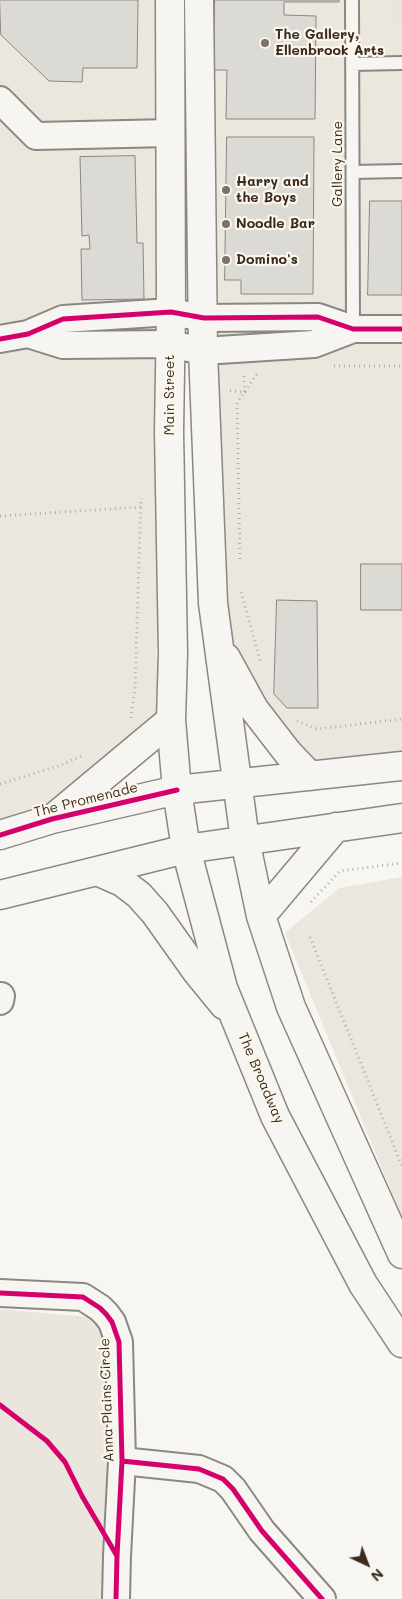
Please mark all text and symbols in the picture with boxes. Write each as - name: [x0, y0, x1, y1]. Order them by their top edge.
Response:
- place label: The Gallery, Ellenbrook Arts: [275, 27, 384, 59]
- marker: The Gallery, Ellenbrook Arts: [259, 37, 271, 49]
- street label: Gallery Lane: [330, 121, 346, 207]
- place label: Harry and the Boys: [236, 174, 309, 206]
- marker: Harry and the Boys: [220, 184, 232, 196]
- place label: Noodle Bar: [236, 216, 315, 232]
- marker: Noodle Bar: [220, 218, 232, 230]
- place label: Domino's: [236, 252, 298, 268]
- marker: Domino's: [220, 254, 232, 266]
- street label: Main Street: [162, 355, 178, 435]
- street label: The Promenade: [32, 779, 140, 821]
- street label: The Broadway: [234, 1030, 288, 1126]
- street label: Anna Plains Circle: [96, 1338, 118, 1462]
- north arrow: [342, 1539, 392, 1589]
- text: N: [367, 1565, 388, 1586]

